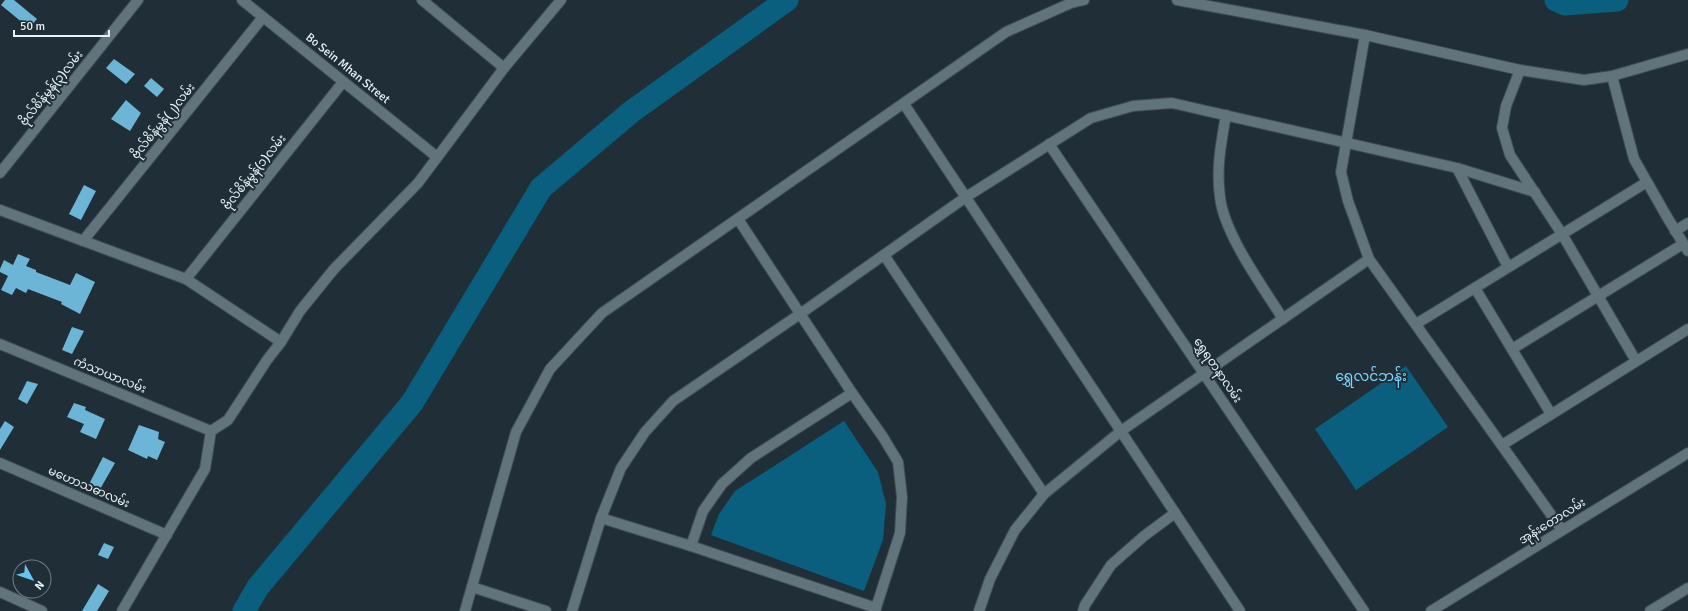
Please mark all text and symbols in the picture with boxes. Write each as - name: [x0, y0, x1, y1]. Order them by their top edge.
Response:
- scale bar: [14, 12, 109, 38]
- text: 50 m: [20, 19, 45, 34]
- street label: Bo Sein Mhan Street: [303, 30, 393, 107]
- street label: ဗိုလ်စိန်မွန်(၃)လမ်း: [15, 46, 88, 130]
- street label: ဗိုလ်စိန်မွန်(၂)လမ်း: [127, 79, 200, 164]
- street label: ဗိုလ်စိန်မွန်(၁)လမ်း: [218, 130, 291, 214]
- street label: ရွှေရတနာလမ်း: [1189, 334, 1247, 407]
- street label: ကံသာယာလမ်း: [71, 352, 149, 397]
- district label: ရွှေလင်ဘန်း: [1335, 366, 1407, 388]
- street label: မဟောသဓာလမ်း: [46, 462, 133, 511]
- street label: အုန်းတောလမ်း: [1515, 493, 1590, 550]
- north arrow: [12, 559, 52, 599]
- text: N: [32, 578, 47, 592]

